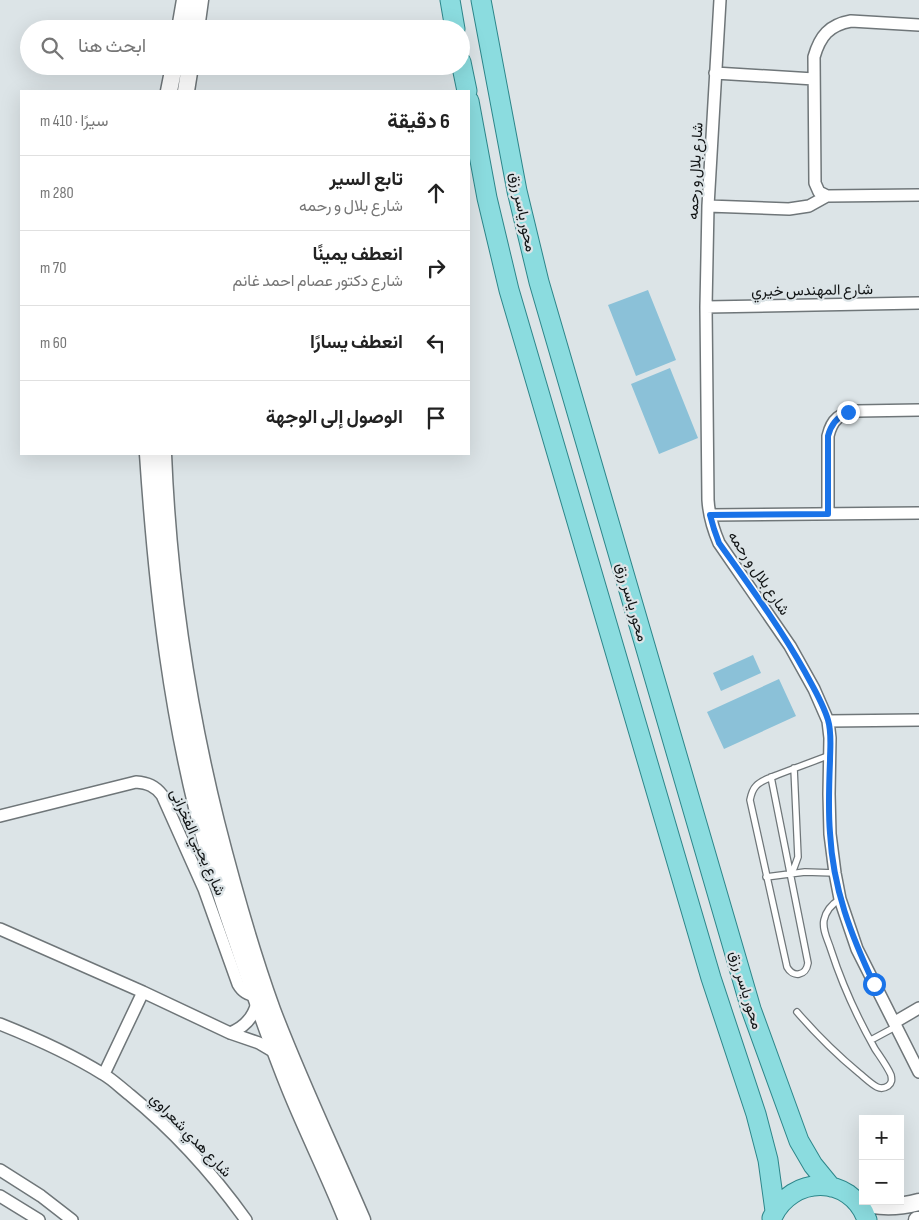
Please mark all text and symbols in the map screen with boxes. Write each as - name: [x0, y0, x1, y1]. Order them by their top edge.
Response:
- search box: [20, 20, 470, 75]
- icon: search: [38, 34, 66, 62]
- text: ابحث هنا: [78, 35, 146, 58]
- text: 6 دقيقة: [387, 109, 450, 134]
- text: سيرًا · 410 m: [40, 112, 108, 131]
- street label: شارع بلال و رحمه: [683, 122, 709, 220]
- text: تابع السير: [329, 168, 403, 191]
- street label: محور ياسر رزق: [505, 171, 540, 254]
- icon: ahead: [422, 179, 450, 207]
- text: 280 m: [40, 184, 74, 203]
- text: شارع بلال و رحمه: [299, 197, 403, 216]
- text: انعطف يمينًا: [312, 243, 403, 266]
- icon: right: [422, 254, 450, 282]
- text: 70 m: [40, 259, 66, 278]
- text: شارع دكتور عصام احمد غانم: [233, 272, 403, 291]
- street label: شارع المهندس خيري: [751, 280, 873, 304]
- icon: left: [422, 329, 450, 357]
- text: انعطف يسارًا: [310, 331, 403, 354]
- text: 60 m: [40, 334, 67, 353]
- route end: [837, 401, 860, 424]
- icon: arrive: [422, 404, 450, 432]
- text: الوصول إلى الوجهة: [266, 406, 403, 429]
- street label: شارع بلال و رحمه: [723, 528, 794, 620]
- street label: محور ياسر رزق: [611, 561, 652, 644]
- street label: شارع يحيي الفخرانى: [163, 786, 230, 900]
- street label: محور ياسر رزق: [725, 949, 766, 1032]
- route start: [863, 973, 886, 996]
- street label: شارع هدي شعراوي: [143, 1089, 236, 1184]
- map controls: [859, 1115, 904, 1205]
- button: +: [859, 1115, 904, 1160]
- button: −: [859, 1160, 904, 1205]

